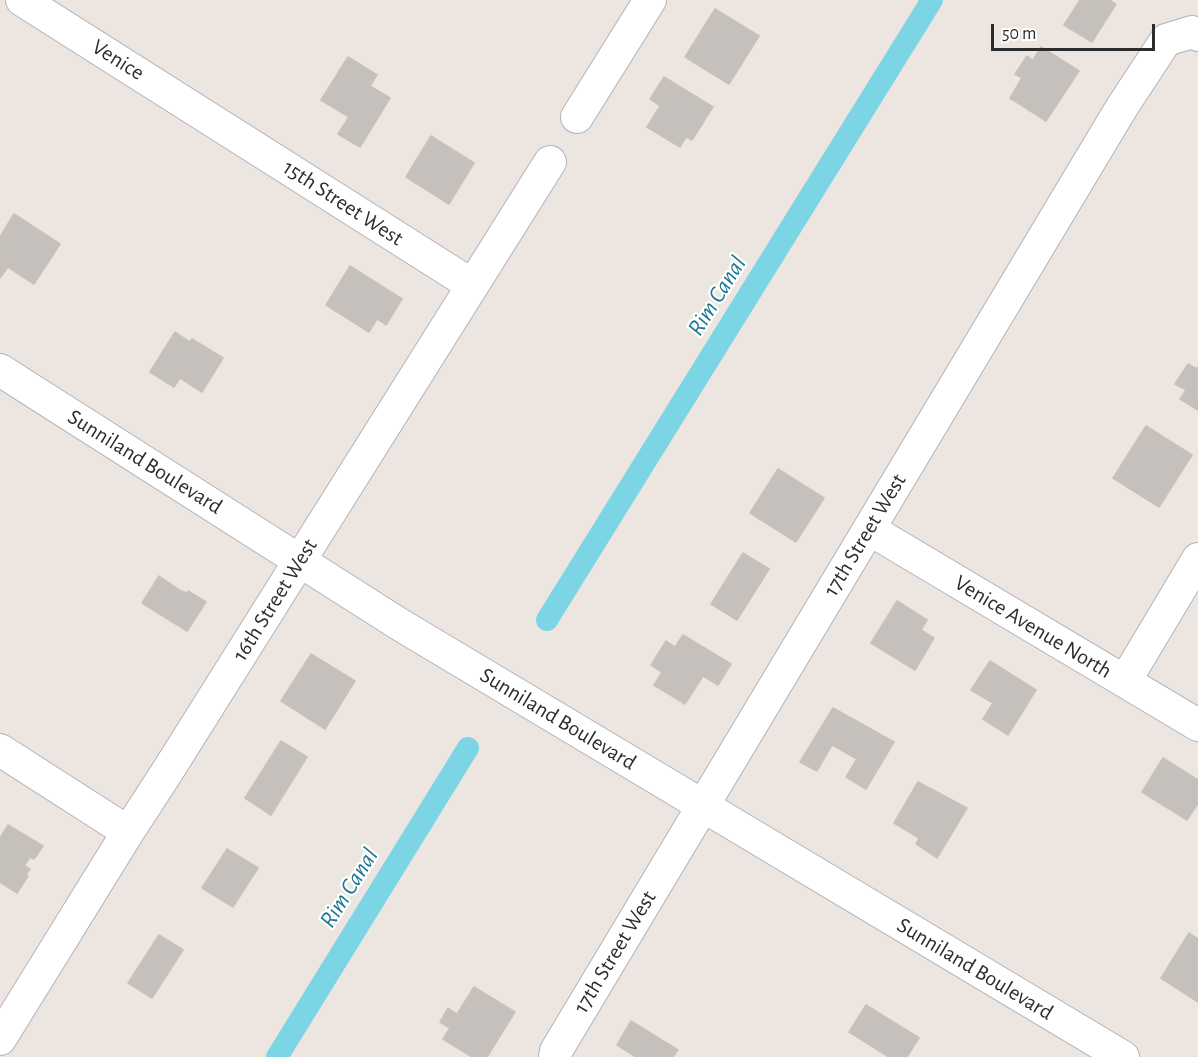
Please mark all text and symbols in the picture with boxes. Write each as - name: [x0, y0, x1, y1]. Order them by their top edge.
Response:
- scale bar: [994, 12, 1158, 50]
- text: 50 m: [1002, 25, 1036, 43]
- street label: Venice: [87, 34, 149, 86]
- street label: 15th Street West: [278, 154, 408, 252]
- water label: Rim Canal: [681, 251, 753, 341]
- street label: Sunniland Boulevard: [63, 404, 227, 520]
- street label: 17th Street West: [818, 469, 912, 601]
- street label: 16th Street West: [227, 534, 323, 666]
- street label: Venice Avenue North: [949, 570, 1117, 684]
- street label: Sunniland Boulevard: [475, 662, 641, 776]
- water label: Rim Canal: [313, 843, 385, 933]
- street label: 17th Street West: [568, 886, 662, 1018]
- street label: Sunniland Boulevard: [892, 912, 1058, 1026]

